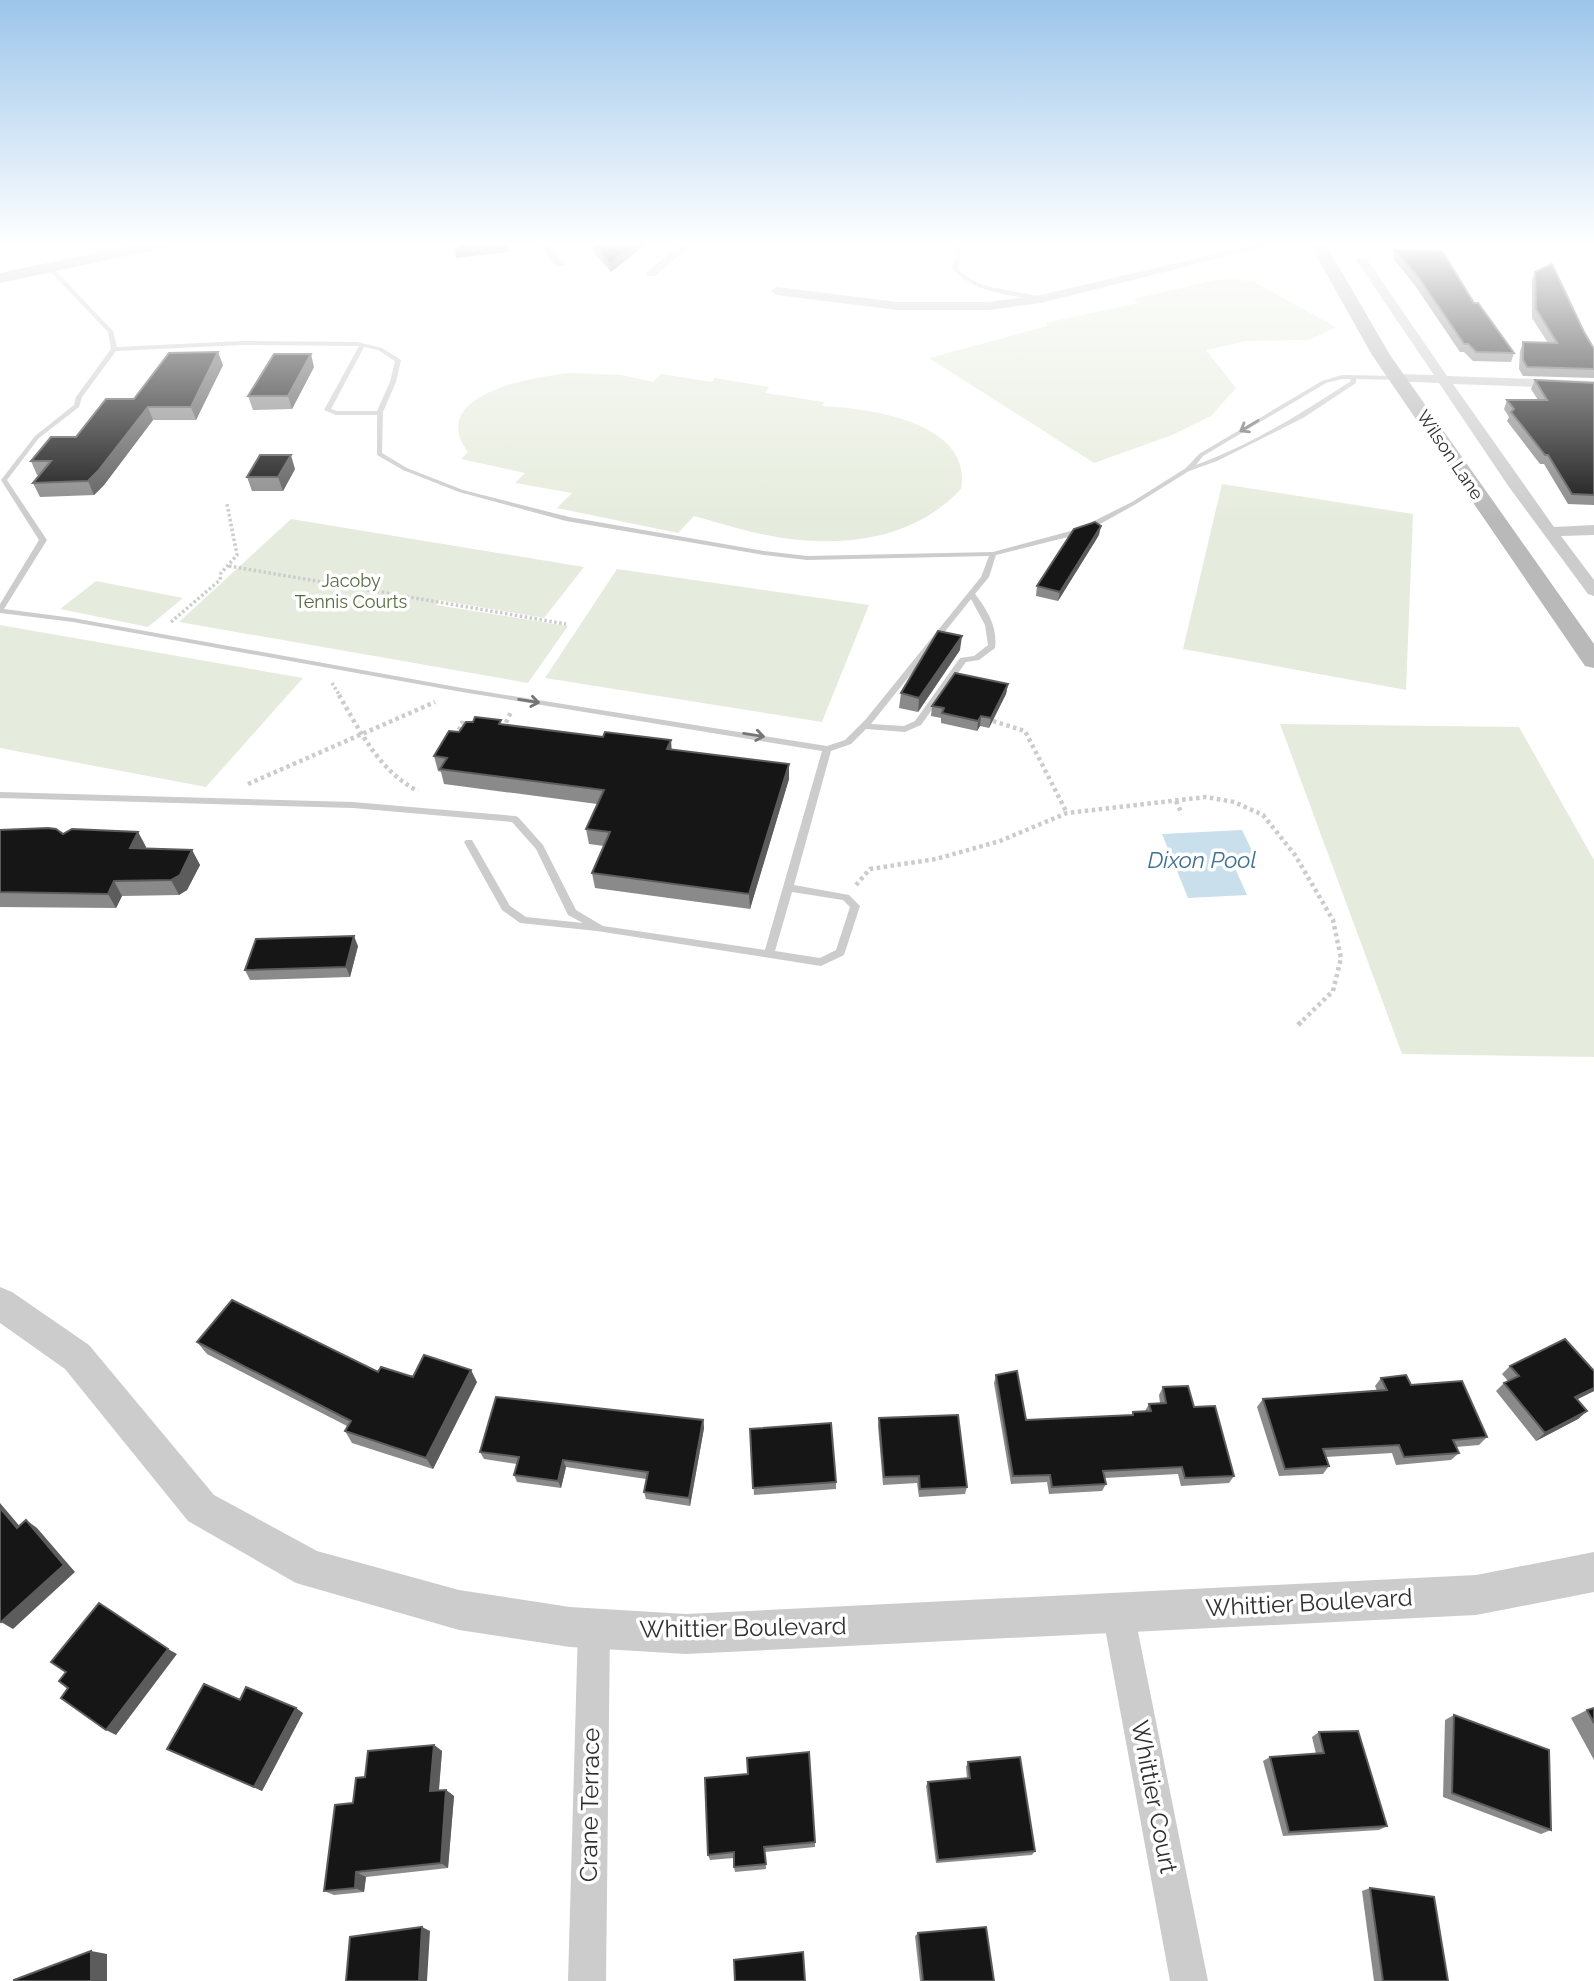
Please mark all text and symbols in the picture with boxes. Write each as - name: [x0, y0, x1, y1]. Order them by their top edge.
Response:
- street label: Wilson Lane: [1413, 406, 1488, 504]
- one-way arrow: [1239, 420, 1259, 434]
- park label: Jacoby Tennis Courts: [295, 570, 408, 612]
- one-way arrow: [517, 695, 540, 708]
- one-way arrow: [742, 729, 765, 742]
- water label: Dixon Pool: [1147, 846, 1257, 873]
- street label: Whittier Boulevard: [1205, 1583, 1413, 1622]
- street label: Whittier Boulevard: [639, 1611, 847, 1644]
- street label: Whittier Court: [1125, 1718, 1184, 1876]
- street label: Crane Terrace: [574, 1728, 605, 1882]

